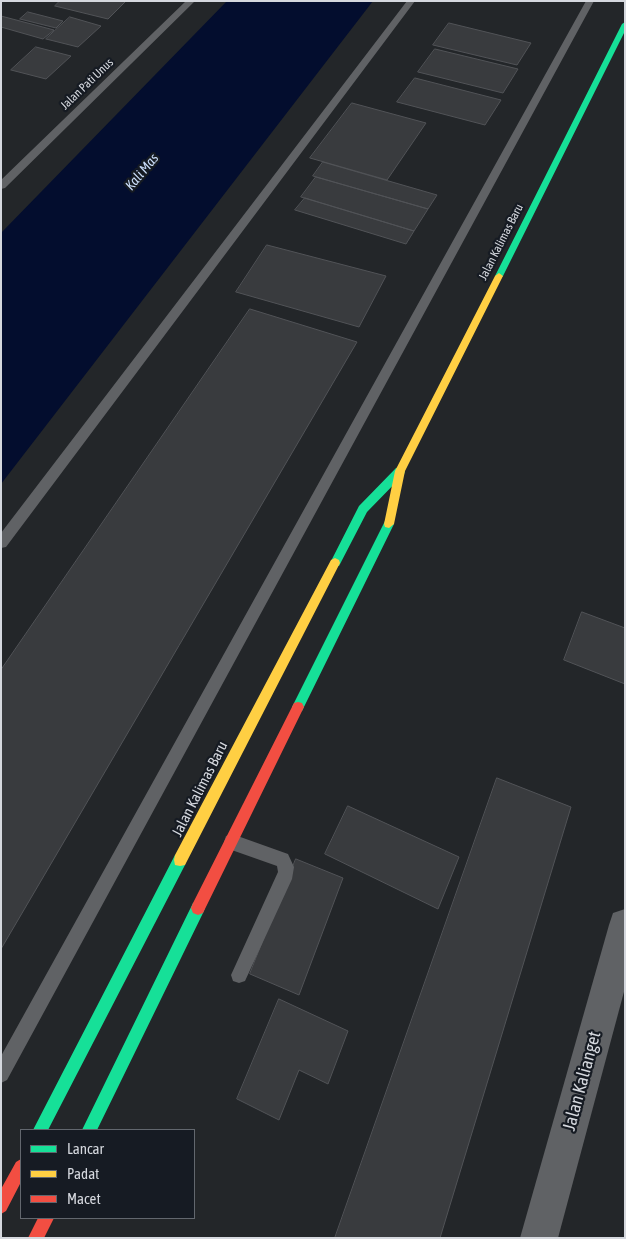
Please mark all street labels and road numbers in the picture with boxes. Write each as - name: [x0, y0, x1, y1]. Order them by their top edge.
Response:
- street label: Jalan Pati Unus: [58, 55, 116, 113]
- street label: Jalan Kalimas Baru: [476, 202, 526, 282]
- street label: Jalan Kalimas Baru: [168, 738, 232, 840]
- street label: Jalan Kalianget: [558, 1029, 606, 1133]

